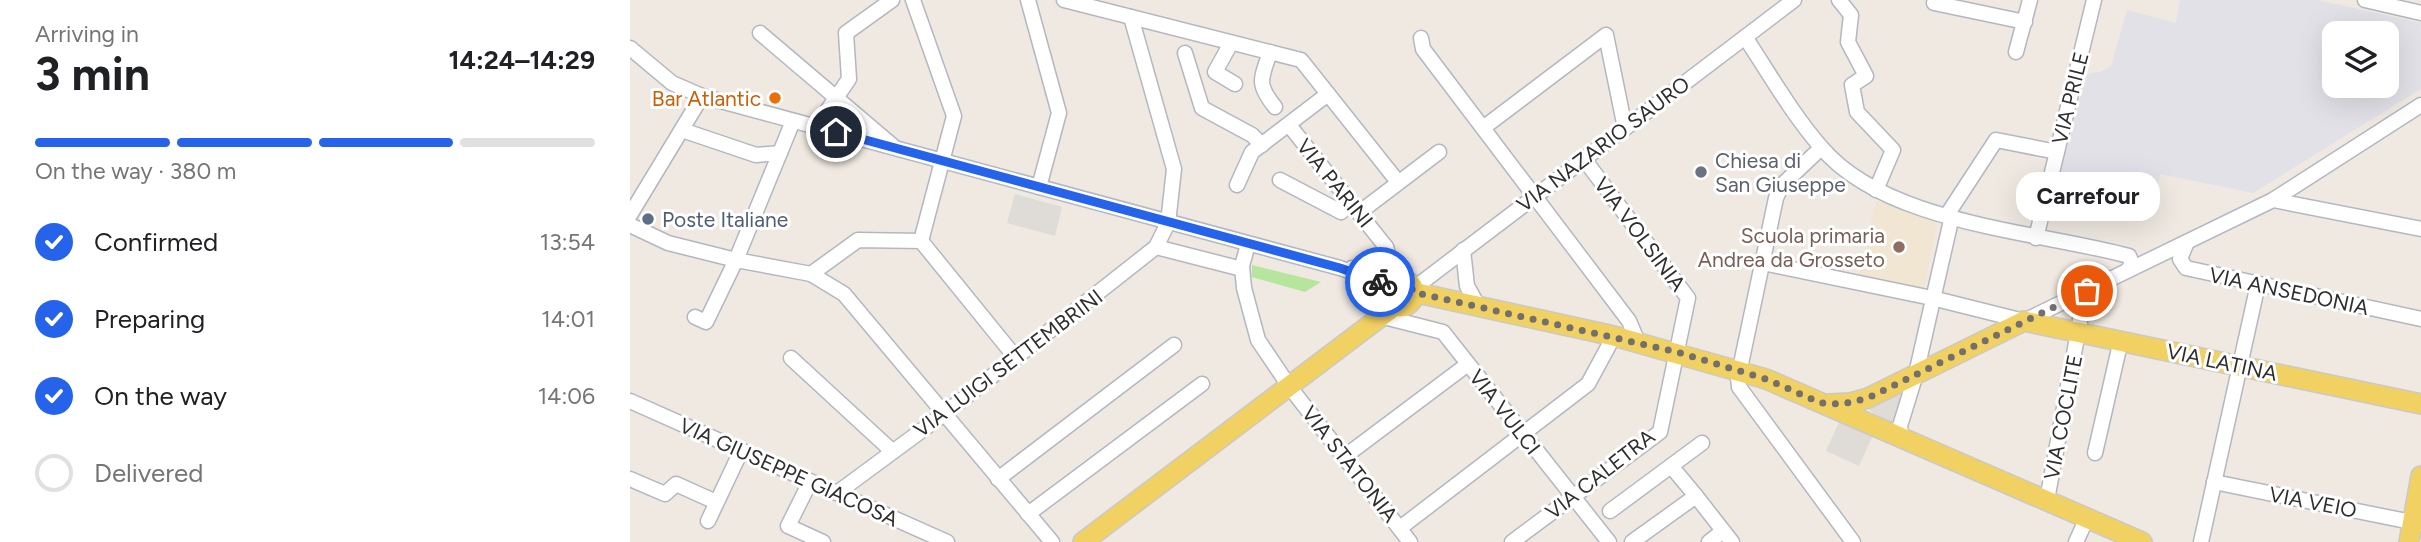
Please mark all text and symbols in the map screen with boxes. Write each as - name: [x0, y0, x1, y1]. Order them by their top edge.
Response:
- text: Arriving in: [35, 20, 139, 48]
- map controls: [2322, 21, 2399, 98]
- button: layers: [2322, 21, 2399, 98]
- text: 14:24–14:29: [449, 44, 595, 76]
- text: 3 min: [35, 46, 150, 102]
- street label: VIA PRILE: [2047, 49, 2093, 147]
- street label: VIA NAZARIO SAURO: [1512, 71, 1694, 217]
- place label: Bar Atlantic: [652, 86, 761, 111]
- marker: Bar Atlantic: [767, 90, 783, 106]
- pin: [806, 102, 866, 162]
- icon: home: [817, 113, 855, 151]
- street label: VIA PARINI: [1292, 134, 1378, 232]
- place label: Chiesa di San Giuseppe: [1715, 148, 1846, 197]
- text: On the way · 380 m: [35, 157, 236, 185]
- marker: Chiesa di San Giuseppe: [1693, 164, 1709, 180]
- street label: VIA VOLSINIA: [1589, 172, 1691, 296]
- callout: Carrefour: [2015, 172, 2159, 221]
- text: Carrefour: [2036, 182, 2140, 210]
- place label: Poste Italiane: [662, 207, 788, 232]
- marker: Poste Italiane: [640, 211, 656, 227]
- icon: check: [35, 223, 73, 261]
- place label: Scuola primaria Andrea da Grosseto: [1698, 223, 1885, 272]
- text: Confirmed: [94, 226, 218, 258]
- text: 13:54: [540, 228, 595, 256]
- marker: Scuola primaria Andrea da Grosseto: [1891, 239, 1907, 255]
- courier: [1345, 247, 1415, 317]
- pin: [2057, 261, 2117, 321]
- street label: VIA ANSEDONIA: [2207, 262, 2371, 320]
- icon: bike: [1361, 263, 1399, 301]
- icon: bag: [2068, 272, 2106, 310]
- street label: VIA LUIGI SETTEMBRINI: [909, 284, 1107, 442]
- icon: check: [35, 300, 73, 338]
- text: Preparing: [94, 303, 205, 335]
- text: 14:01: [541, 305, 595, 333]
- street label: VIA LATINA: [2164, 338, 2280, 386]
- street label: VIA COCLITE: [2039, 352, 2087, 482]
- street label: VIA VULCI: [1464, 365, 1546, 459]
- icon: check: [35, 377, 73, 415]
- text: On the way: [94, 380, 227, 412]
- text: 14:06: [538, 382, 595, 410]
- street label: VIA STATONIA: [1297, 401, 1403, 527]
- street label: VIA GIUSEPPE GIACOSA: [676, 412, 902, 532]
- street label: VIA CALETRA: [1541, 424, 1659, 524]
- text: Delivered: [94, 457, 203, 489]
- street label: VIA VEIO: [2267, 481, 2359, 523]

